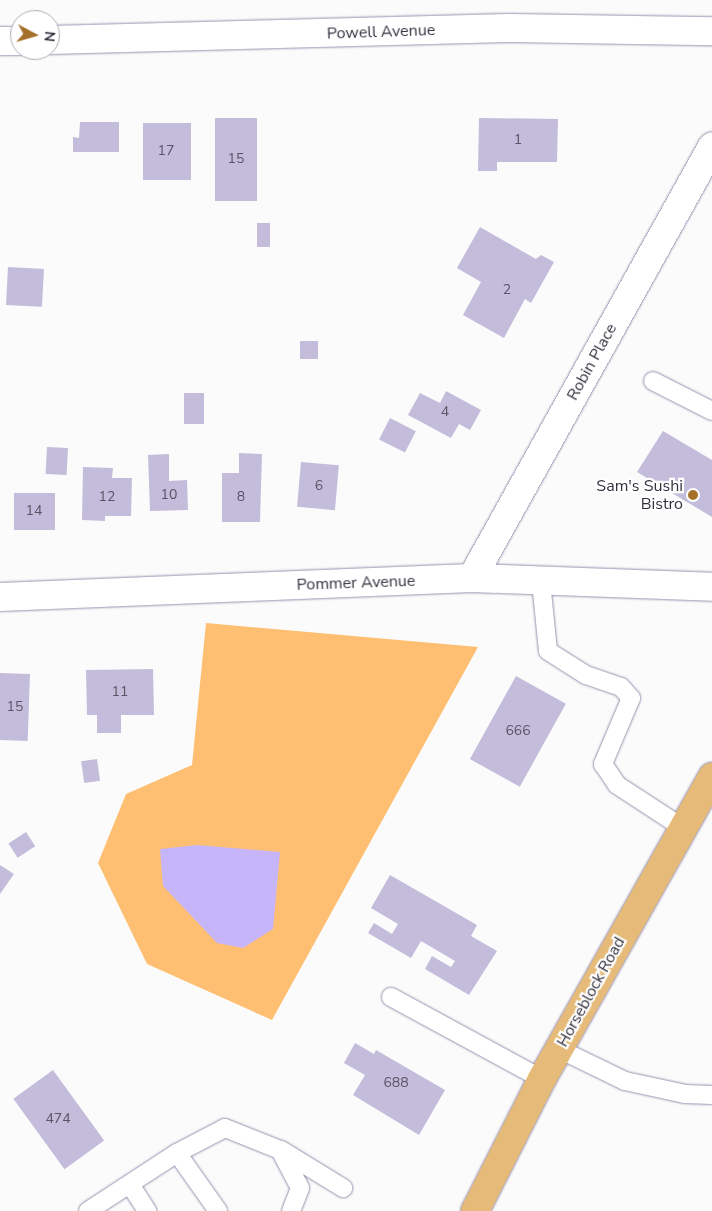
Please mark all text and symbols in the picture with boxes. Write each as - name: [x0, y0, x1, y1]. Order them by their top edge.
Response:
- north arrow: [10, 10, 60, 60]
- street label: Powell Avenue: [326, 21, 436, 43]
- text: N: [39, 30, 59, 43]
- house number: 1: [514, 132, 522, 148]
- house number: 17: [158, 143, 174, 159]
- house number: 15: [228, 151, 244, 167]
- house number: 2: [503, 282, 511, 298]
- street label: Robin Place: [563, 320, 621, 404]
- house number: 4: [441, 404, 449, 420]
- place label: Sam's Sushi Bistro: [596, 476, 683, 514]
- house number: 6: [315, 478, 323, 494]
- house number: 10: [161, 487, 177, 503]
- house number: 12: [99, 489, 115, 505]
- house number: 8: [237, 489, 245, 505]
- marker: Sam's Sushi Bistro: [687, 489, 699, 501]
- house number: 14: [26, 503, 42, 519]
- street label: Pommer Avenue: [296, 571, 416, 595]
- house number: 11: [112, 684, 128, 700]
- house number: 15: [7, 699, 23, 715]
- house number: 666: [505, 723, 531, 739]
- street label: Horseblock Road: [553, 934, 629, 1050]
- house number: 688: [383, 1075, 409, 1091]
- house number: 474: [45, 1111, 71, 1127]

